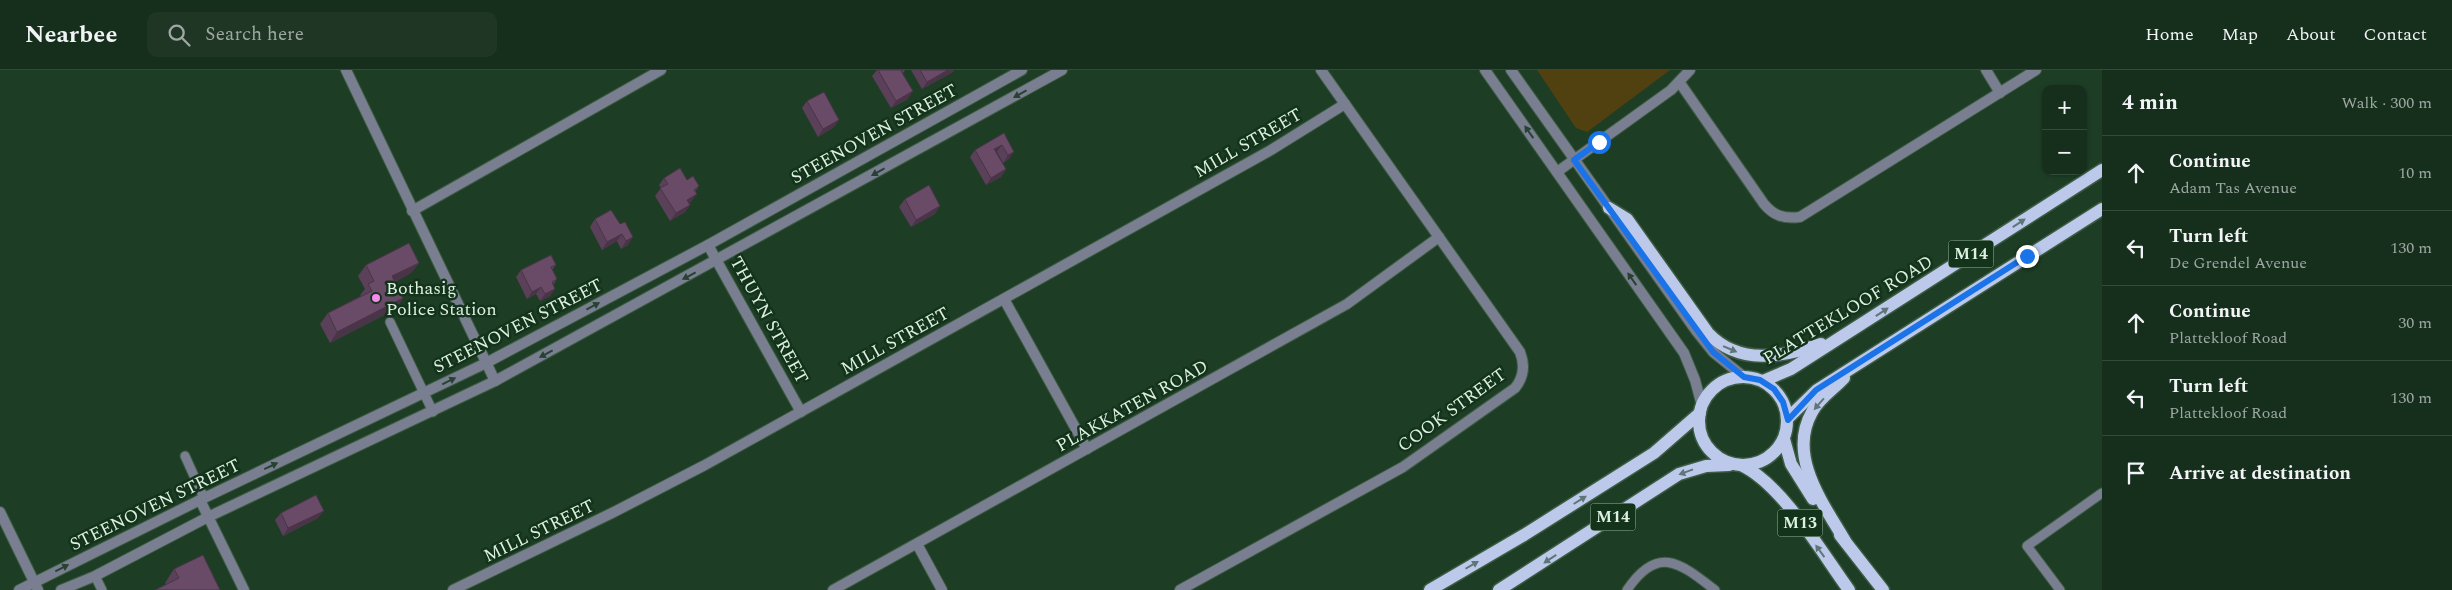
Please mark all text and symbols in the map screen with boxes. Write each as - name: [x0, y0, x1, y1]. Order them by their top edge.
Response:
- search box: [147, 12, 497, 57]
- text: Nearbee: [25, 17, 117, 53]
- text: Search here: [205, 20, 304, 49]
- icon: search: [165, 21, 193, 49]
- text: Home: [2145, 21, 2194, 48]
- text: Map: [2222, 21, 2258, 48]
- text: About: [2286, 21, 2336, 48]
- text: Contact: [2364, 21, 2427, 48]
- street label: STEENOVEN STREET: [786, 77, 962, 191]
- map controls: [2042, 85, 2087, 175]
- button: +: [2042, 85, 2087, 130]
- text: 4 min: [2122, 87, 2178, 119]
- one-way arrow: [1013, 89, 1026, 98]
- text: Walk · 300 m: [2341, 91, 2432, 115]
- street label: MILL STREET: [1189, 101, 1307, 185]
- one-way arrow: [1524, 125, 1534, 139]
- button: −: [2042, 130, 2087, 175]
- route start: [1588, 131, 1611, 154]
- text: Continue: [2169, 147, 2251, 176]
- icon: ahead: [2122, 159, 2150, 187]
- text: 10 m: [2398, 161, 2432, 185]
- one-way arrow: [871, 168, 884, 177]
- text: Adam Tas Avenue: [2169, 176, 2297, 200]
- one-way arrow: [2012, 219, 2025, 228]
- text: Turn left: [2169, 222, 2248, 251]
- icon: left: [2122, 234, 2150, 262]
- text: 130 m: [2390, 236, 2432, 260]
- road number: M14: [1948, 240, 1994, 268]
- route end: [2016, 245, 2039, 268]
- street label: PLATTEKLOOF ROAD: [1758, 248, 1938, 372]
- street label: THUYN STREET: [723, 251, 815, 389]
- text: De Grendel Avenue: [2169, 251, 2307, 275]
- street label: STEENOVEN STREET: [429, 272, 607, 380]
- one-way arrow: [682, 272, 697, 280]
- one-way arrow: [1627, 272, 1637, 286]
- place label: Bothasig Police Station: [386, 275, 497, 323]
- marker: Bothasig Police Station: [370, 292, 382, 304]
- text: Continue: [2169, 297, 2251, 326]
- street label: MILL STREET: [836, 300, 954, 382]
- one-way arrow: [586, 302, 601, 310]
- one-way arrow: [1875, 307, 1889, 316]
- icon: ahead: [2122, 309, 2150, 337]
- text: 30 m: [2398, 311, 2432, 335]
- text: Plattekloof Road: [2169, 326, 2287, 350]
- one-way arrow: [1723, 346, 1737, 354]
- one-way arrow: [540, 349, 553, 358]
- street label: PLAKKATEN ROAD: [1051, 353, 1213, 459]
- street label: COOK STREET: [1392, 361, 1512, 459]
- text: Turn left: [2169, 372, 2248, 401]
- one-way arrow: [442, 377, 456, 385]
- icon: left: [2122, 384, 2150, 412]
- text: 130 m: [2390, 386, 2432, 410]
- one-way arrow: [1813, 397, 1824, 410]
- text: Plattekloof Road: [2169, 401, 2287, 425]
- street label: STEENOVEN STREET: [65, 452, 245, 558]
- icon: arrive: [2122, 459, 2150, 487]
- text: Arrive at destination: [2169, 459, 2351, 488]
- one-way arrow: [264, 462, 278, 470]
- one-way arrow: [1679, 469, 1694, 476]
- street label: MILL STREET: [479, 492, 599, 570]
- one-way arrow: [1573, 495, 1587, 504]
- road number: M14: [1590, 504, 1636, 531]
- road number: M13: [1778, 509, 1822, 536]
- one-way arrow: [1815, 544, 1825, 558]
- one-way arrow: [1543, 554, 1557, 564]
- one-way arrow: [1466, 561, 1479, 570]
- one-way arrow: [55, 564, 69, 572]

